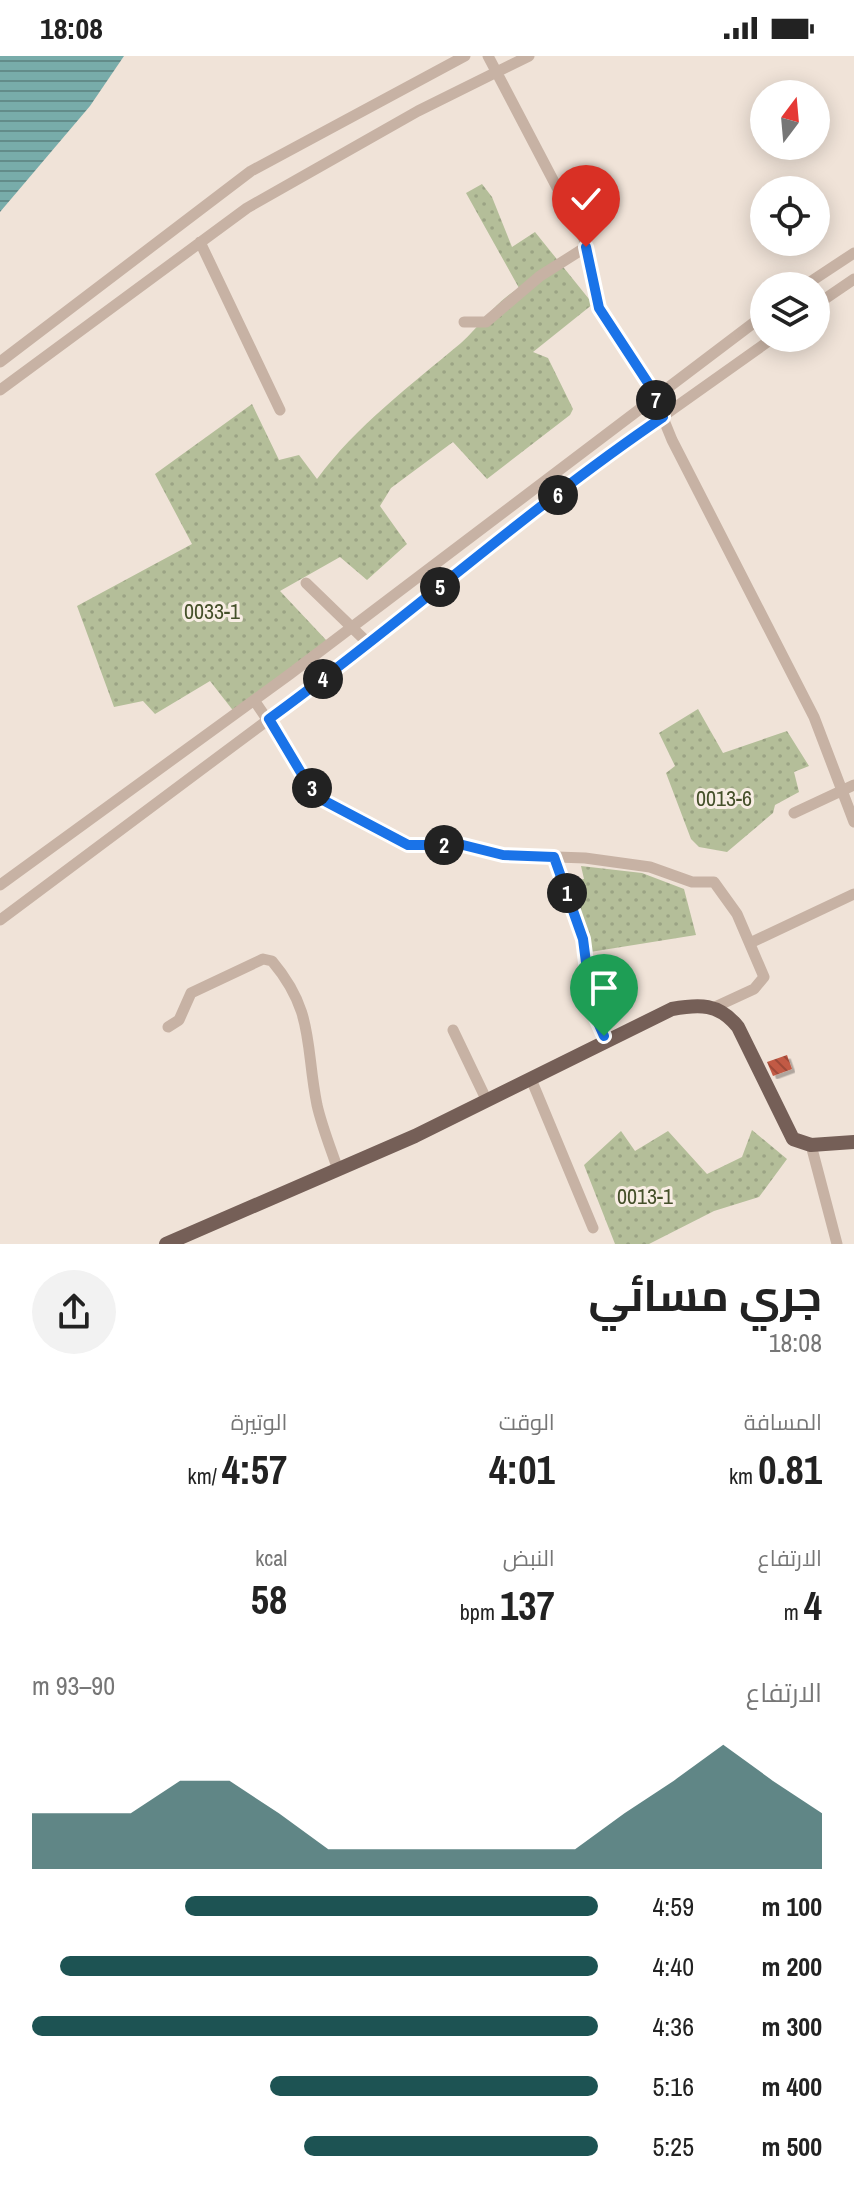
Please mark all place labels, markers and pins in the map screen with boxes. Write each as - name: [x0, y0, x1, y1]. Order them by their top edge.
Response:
- pin: [552, 165, 620, 247]
- pin: 7: [636, 380, 676, 420]
- pin: 6: [538, 475, 578, 515]
- pin: 5: [420, 567, 460, 607]
- pin: 4: [303, 659, 343, 699]
- pin: 3: [292, 768, 332, 808]
- pin: 2: [424, 825, 464, 865]
- pin: 1: [547, 873, 587, 913]
- pin: [570, 954, 638, 1036]

